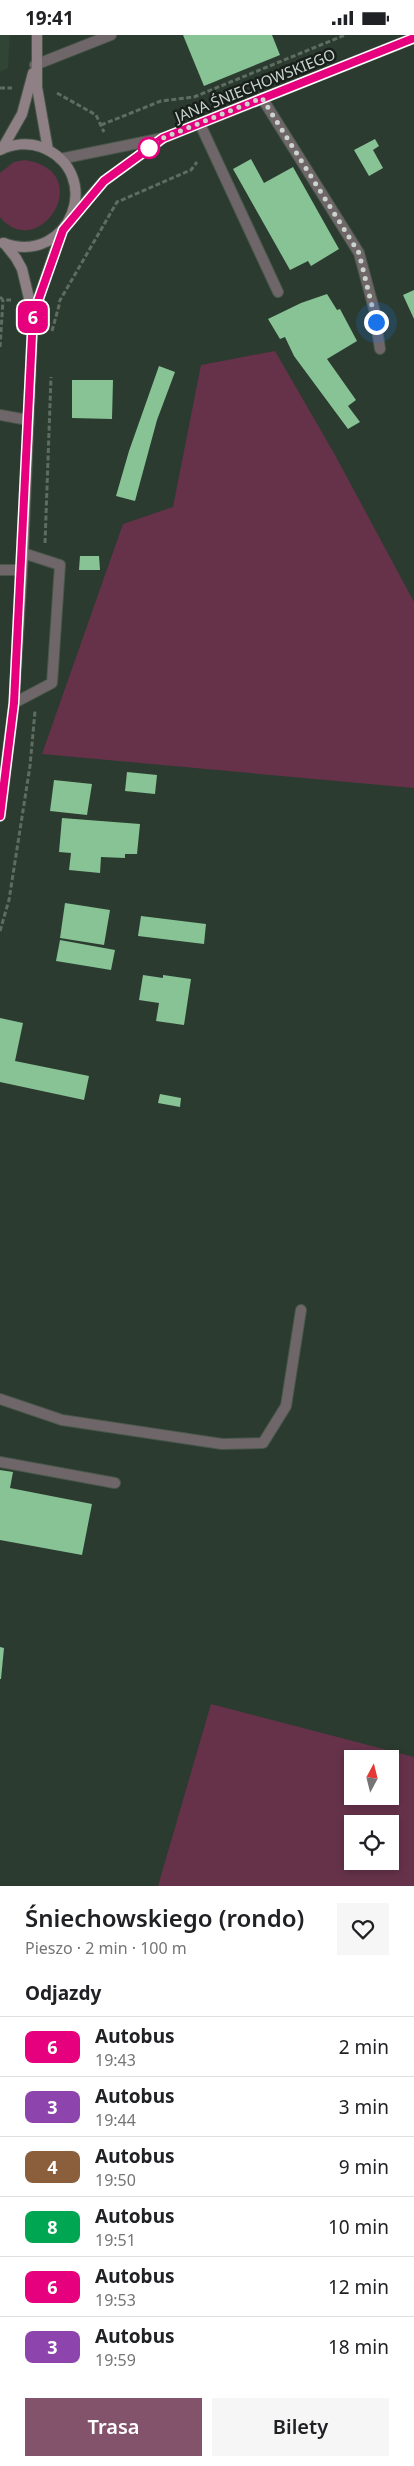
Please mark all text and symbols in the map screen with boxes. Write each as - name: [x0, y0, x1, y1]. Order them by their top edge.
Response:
- text: 19:41: [25, 5, 74, 31]
- street label: JANA ŚNIECHOWSKIEGO: [170, 44, 338, 127]
- unlabelled marker: [138, 137, 160, 159]
- line badge: 6: [17, 301, 49, 333]
- text: 6: [28, 305, 38, 329]
- your location: [364, 310, 389, 335]
- north arrow: [344, 1750, 399, 1805]
- map controls: [344, 1750, 399, 1870]
- button: locate: [344, 1815, 399, 1870]
- text: Śniechowskiego (rondo): [25, 1901, 304, 1934]
- button: heart: [337, 1903, 389, 1955]
- text: Pieszo · 2 min · 100 m: [25, 1937, 187, 1959]
- text: Odjazdy: [25, 1980, 101, 2006]
- text: Autobus: [95, 2023, 175, 2049]
- text: 2 min: [339, 2034, 389, 2060]
- text: 6: [47, 2035, 58, 2059]
- text: 19:43: [95, 2049, 136, 2071]
- text: Autobus: [95, 2083, 175, 2109]
- text: 3 min: [339, 2094, 389, 2120]
- text: 3: [47, 2095, 58, 2119]
- text: 19:44: [95, 2109, 136, 2131]
- text: Autobus: [95, 2143, 175, 2169]
- text: 9 min: [339, 2154, 389, 2180]
- text: 4: [47, 2155, 58, 2179]
- text: 19:50: [95, 2169, 136, 2191]
- text: Autobus: [95, 2203, 175, 2229]
- text: 10 min: [328, 2214, 389, 2240]
- text: 8: [47, 2215, 58, 2239]
- text: 19:51: [95, 2229, 136, 2251]
- text: Autobus: [95, 2263, 175, 2289]
- text: 12 min: [328, 2274, 389, 2300]
- text: 6: [47, 2275, 58, 2299]
- text: 19:53: [95, 2289, 136, 2311]
- text: Autobus: [95, 2323, 175, 2349]
- text: 18 min: [328, 2334, 389, 2360]
- text: 3: [47, 2335, 58, 2359]
- text: 19:59: [95, 2349, 136, 2371]
- button: Trasa: [25, 2398, 202, 2456]
- button: Bilety: [212, 2398, 389, 2456]

